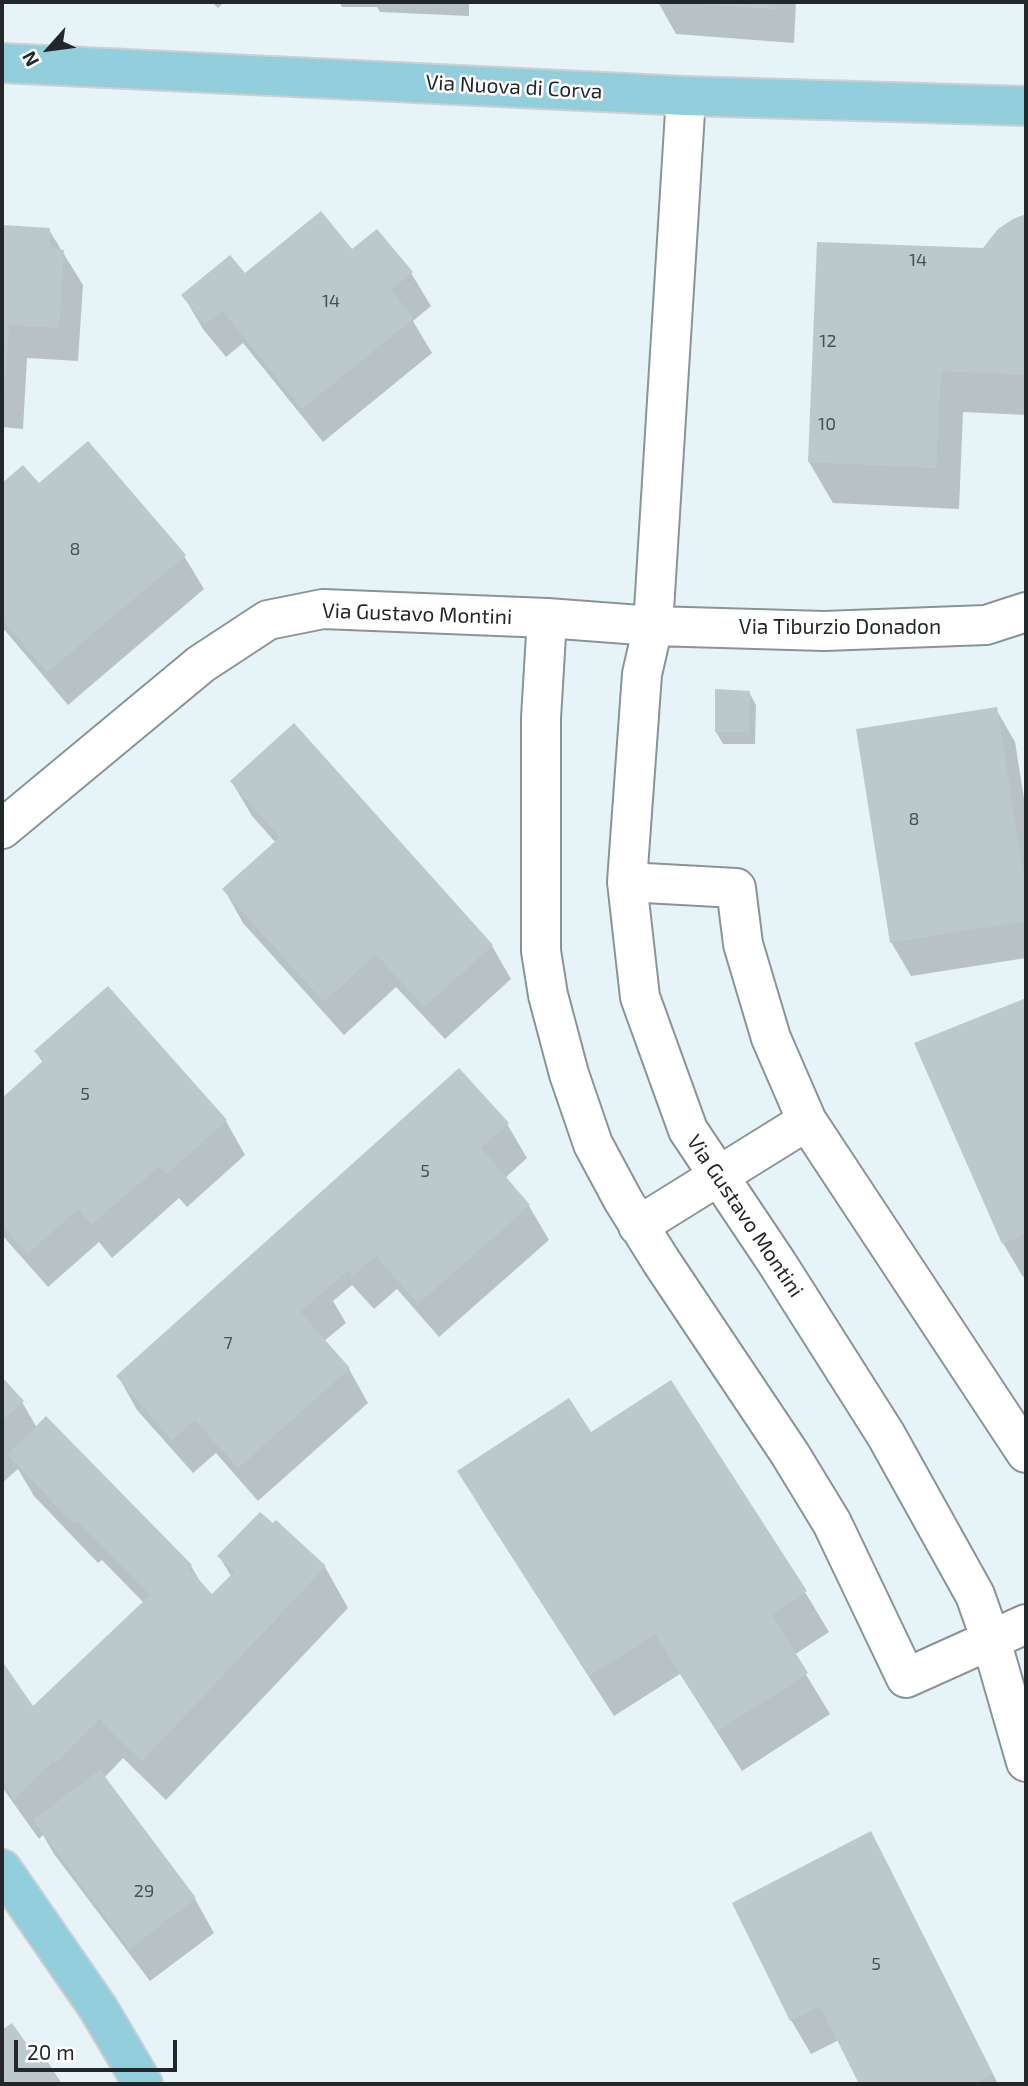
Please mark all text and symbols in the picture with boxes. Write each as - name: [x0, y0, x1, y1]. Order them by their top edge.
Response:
- north arrow: [14, 14, 84, 84]
- text: N: [17, 48, 43, 71]
- street label: Via Nuova di Corva: [425, 70, 603, 104]
- house number: 14: [909, 249, 927, 271]
- house number: 14: [322, 290, 340, 312]
- house number: 12: [819, 330, 837, 352]
- house number: 10: [818, 413, 836, 435]
- house number: 8: [70, 538, 80, 560]
- street label: Via Gustavo Montini: [321, 598, 513, 630]
- street label: Via Tiburzio Donadon: [739, 614, 941, 640]
- house number: 8: [909, 808, 919, 830]
- house number: 5: [80, 1083, 90, 1105]
- street label: Via Gustavo Montini: [681, 1130, 809, 1302]
- house number: 5: [420, 1160, 430, 1182]
- house number: 7: [223, 1332, 233, 1354]
- house number: 29: [134, 1880, 154, 1902]
- house number: 5: [871, 1953, 881, 1975]
- scale bar: [18, 2026, 180, 2070]
- text: 20 m: [27, 2039, 75, 2064]

